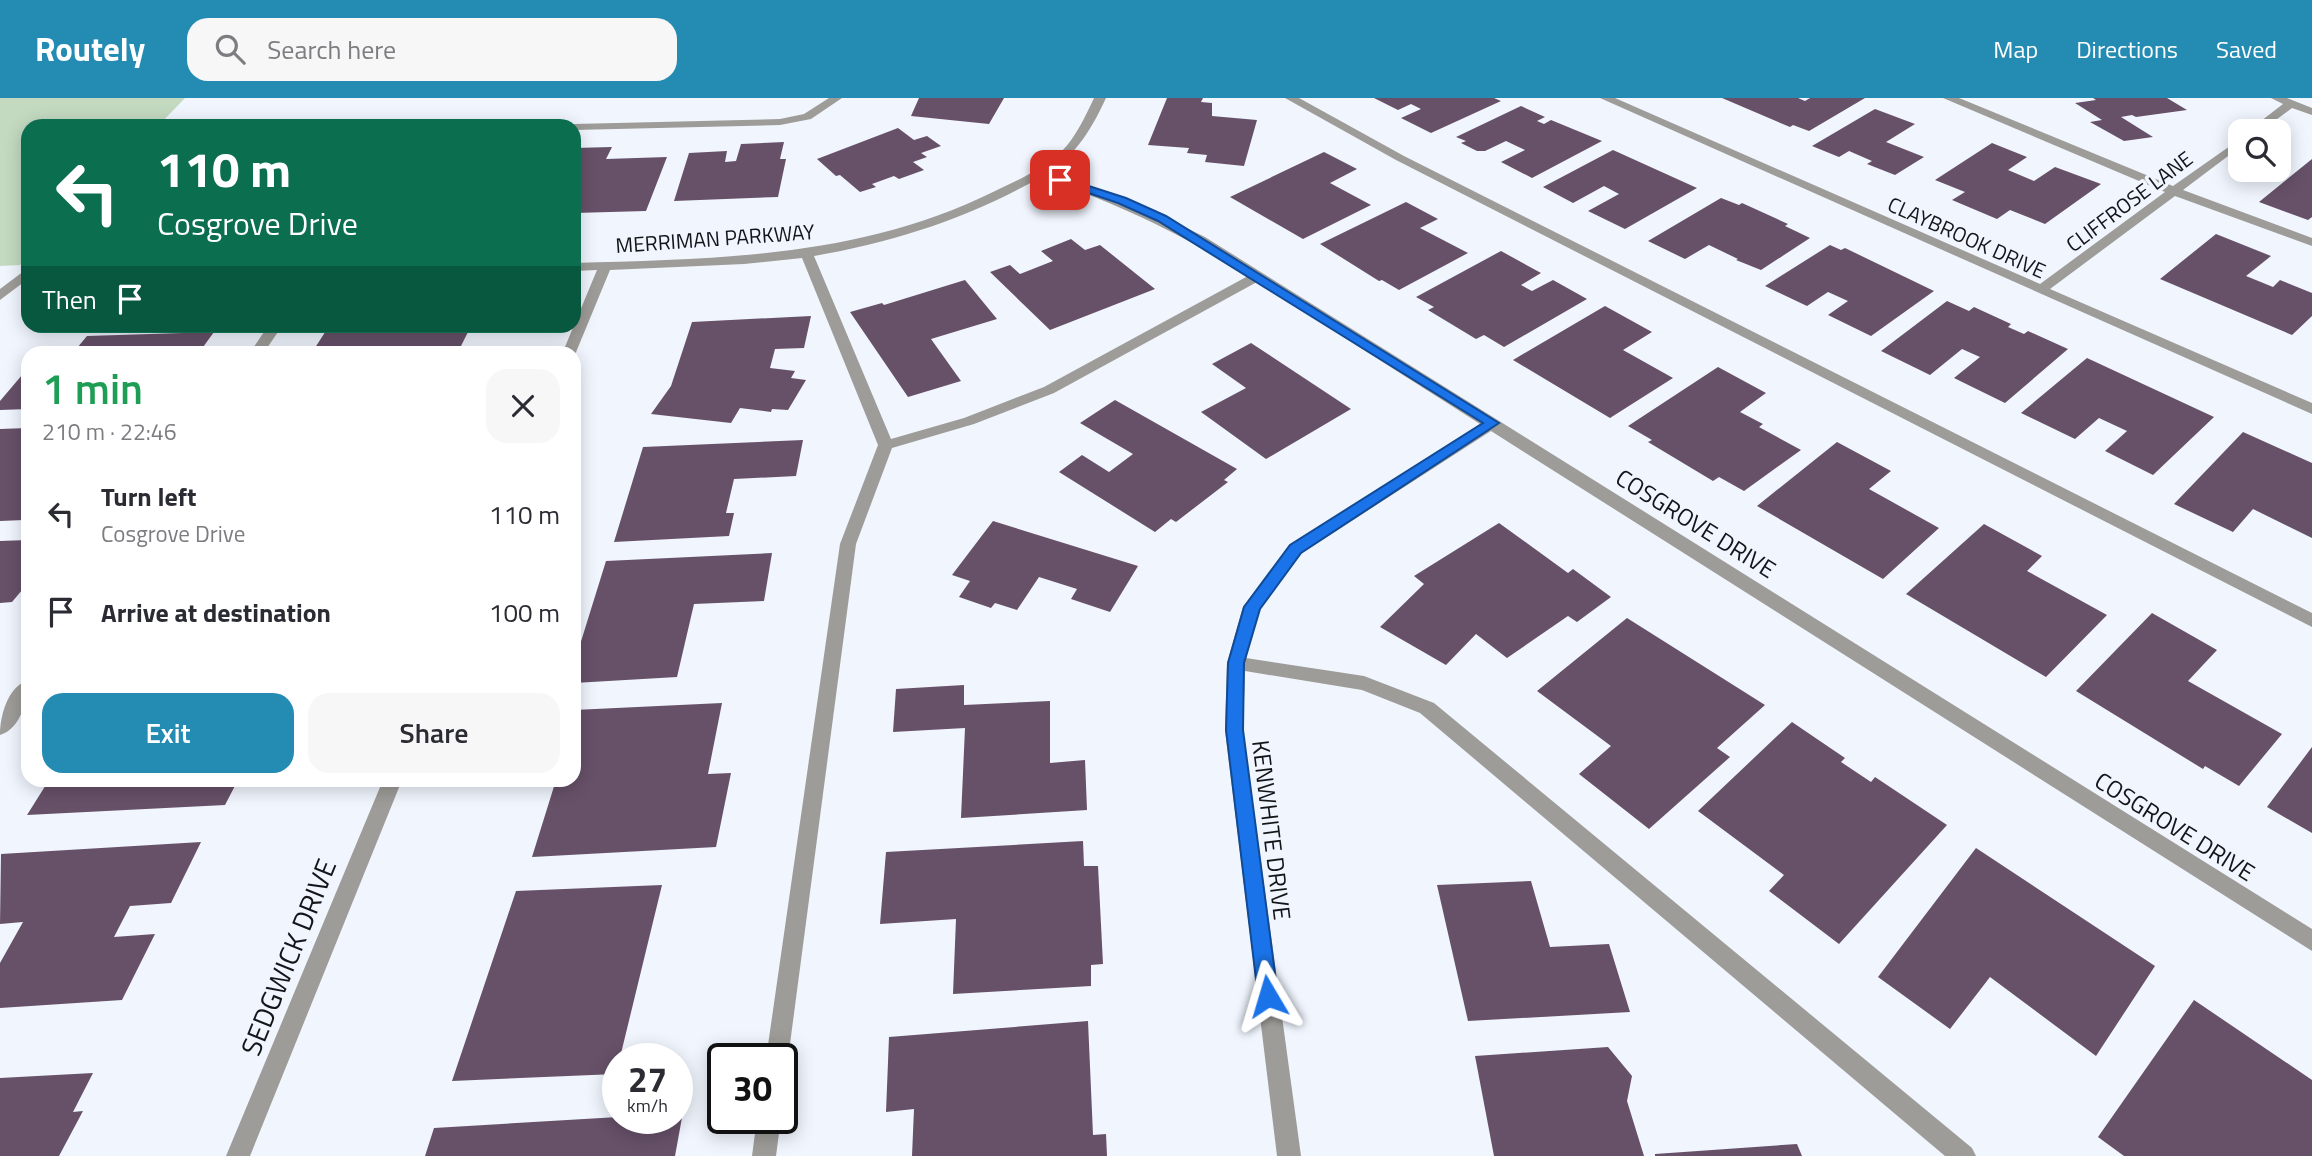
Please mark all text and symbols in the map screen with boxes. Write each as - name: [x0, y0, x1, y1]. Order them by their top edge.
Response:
- search box: [187, 18, 677, 81]
- text: Routely: [35, 24, 145, 74]
- icon: search: [211, 30, 249, 68]
- text: Search here: [267, 30, 396, 69]
- text: Map: [1993, 31, 2038, 67]
- text: Directions: [2076, 31, 2178, 67]
- text: Saved: [2216, 31, 2277, 67]
- map controls: [2228, 119, 2291, 182]
- button: search: [2228, 119, 2291, 182]
- text: 110 m: [157, 131, 291, 206]
- street label: CLIFFROSE LANE: [2059, 143, 2199, 259]
- icon: left: [42, 147, 133, 238]
- pin: [1030, 150, 1090, 210]
- icon: arrive: [1041, 161, 1079, 199]
- street label: CLAYBROOK DRIVE: [1883, 188, 2051, 286]
- text: Cosgrove Drive: [157, 199, 358, 247]
- street label: MERRIMAN PARKWAY: [614, 215, 816, 261]
- text: Then: [42, 280, 97, 319]
- icon: arrive: [111, 280, 149, 318]
- text: 1 min: [42, 356, 143, 420]
- button: close: [486, 369, 560, 443]
- text: 210 m · 22:46: [42, 414, 177, 449]
- street label: COSGROVE DRIVE: [1609, 459, 1783, 587]
- text: Turn left: [101, 477, 196, 516]
- icon: left: [42, 495, 80, 533]
- text: 110 m: [489, 495, 560, 534]
- text: Cosgrove Drive: [101, 516, 245, 551]
- icon: arrive: [42, 593, 80, 631]
- text: Arrive at destination: [101, 593, 331, 632]
- text: 100 m: [489, 593, 560, 632]
- button: Exit: [42, 693, 294, 773]
- button: Share: [308, 693, 560, 773]
- street label: KENWHITE DRIVE: [1243, 738, 1301, 922]
- street label: COSGROVE DRIVE: [2088, 762, 2262, 890]
- street label: SEDGWICK DRIVE: [229, 852, 347, 1062]
- position arrow: [1231, 959, 1305, 1033]
- speed limit sign: 30: [707, 1043, 798, 1134]
- text: 27: [628, 1052, 667, 1106]
- text: km/h: [627, 1092, 668, 1119]

